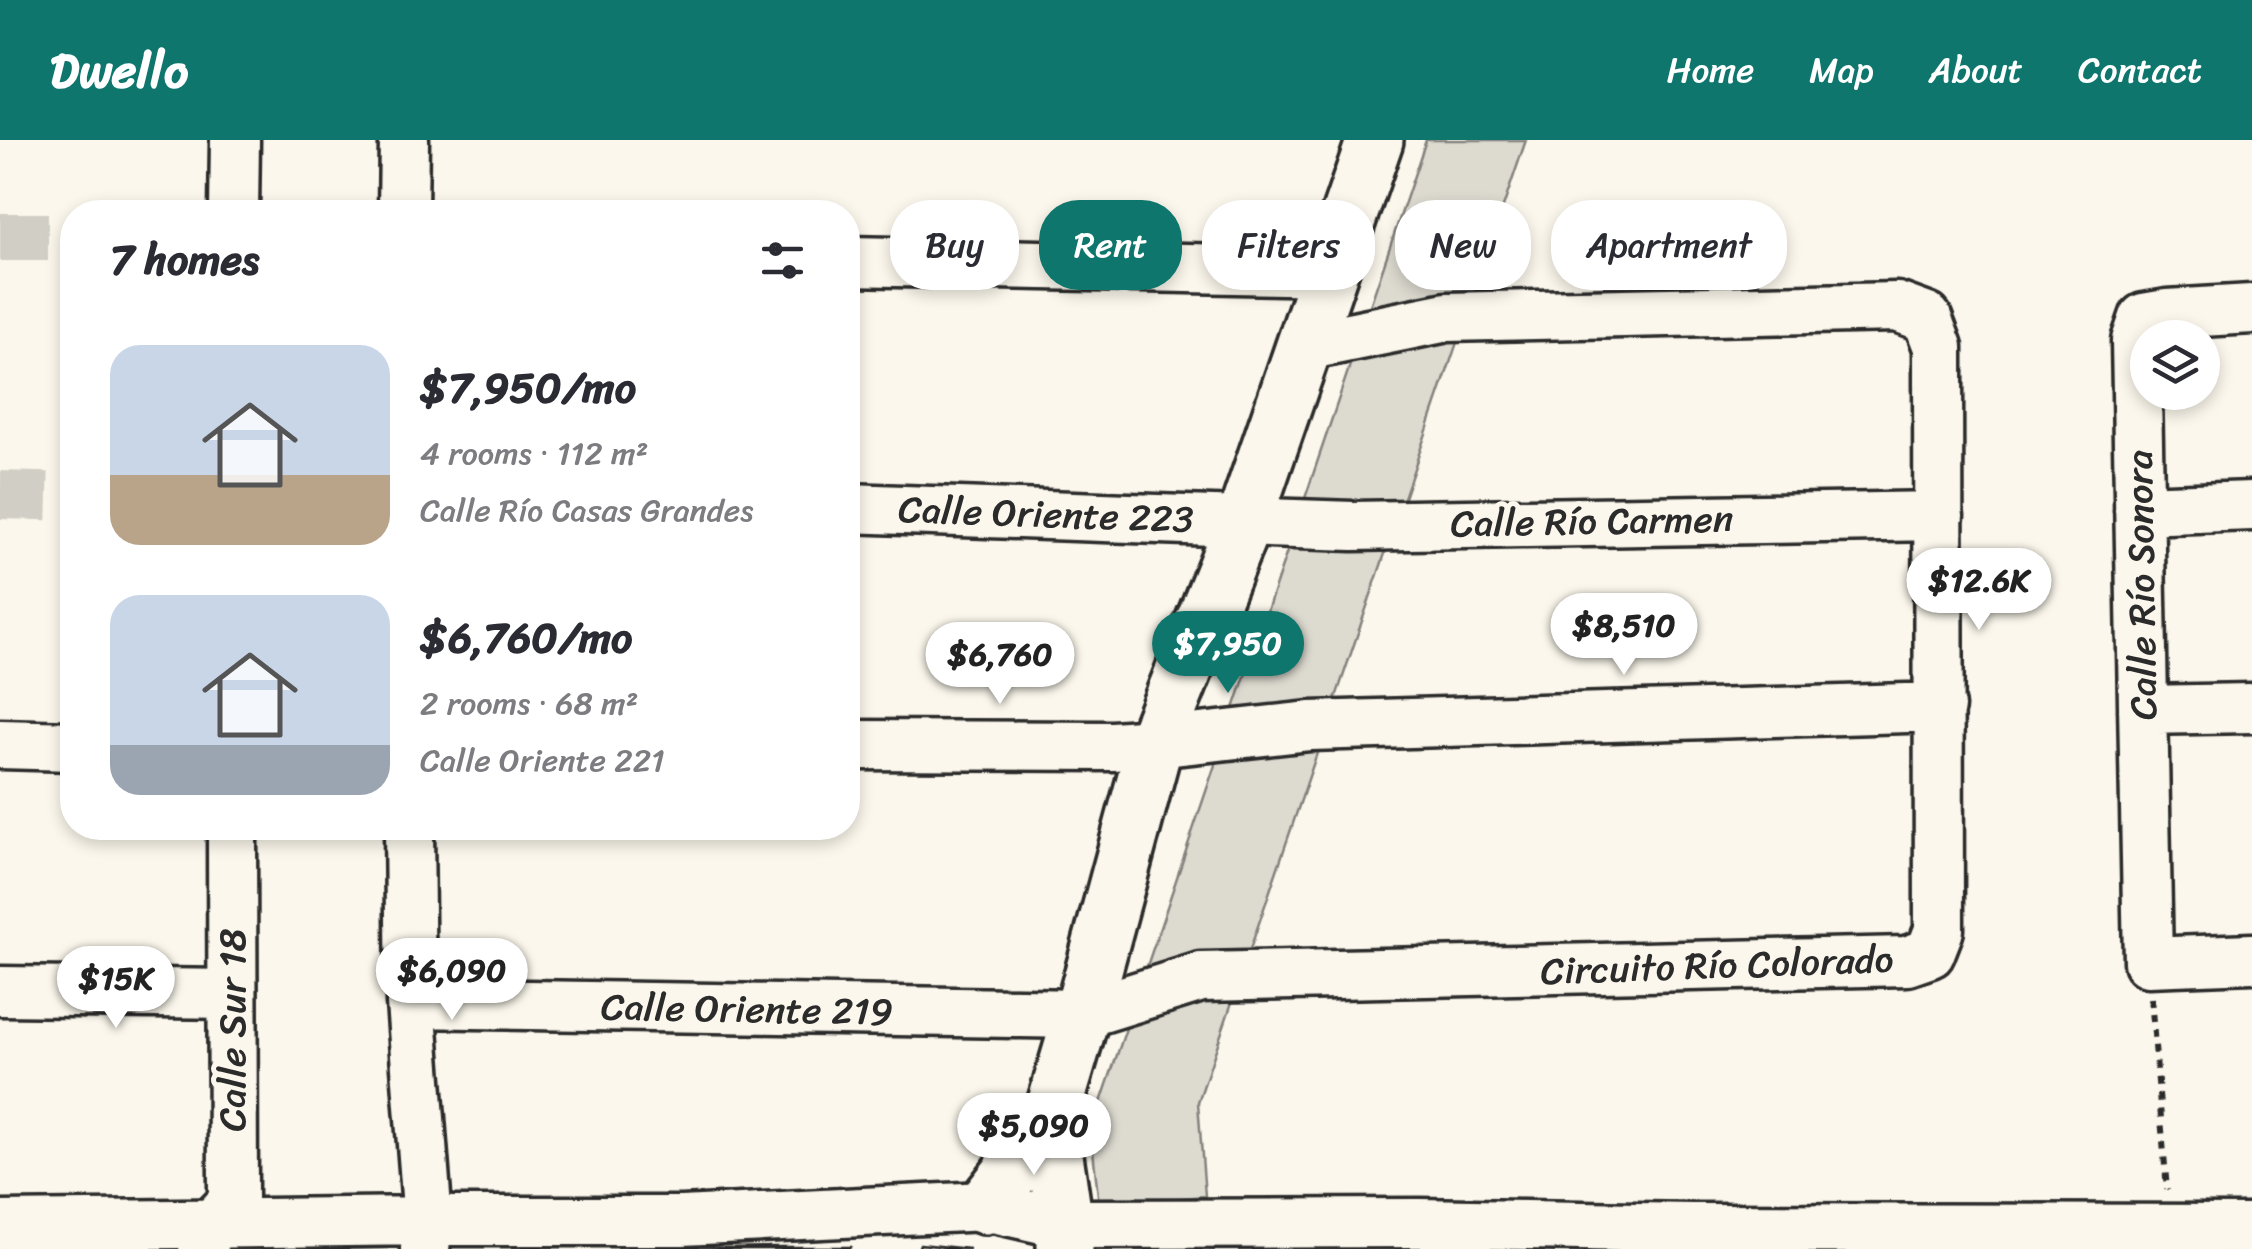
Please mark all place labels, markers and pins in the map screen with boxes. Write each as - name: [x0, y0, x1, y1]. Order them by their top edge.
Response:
- pin: $12.6K: [1898, 548, 2060, 633]
- pin: $8,510: [1543, 593, 1705, 678]
- pin: $7,950: [1147, 611, 1309, 696]
- pin: $6,760: [919, 622, 1081, 707]
- pin: $6,090: [371, 938, 533, 1023]
- pin: $15K: [57, 946, 175, 1031]
- pin: $5,090: [953, 1093, 1115, 1178]

